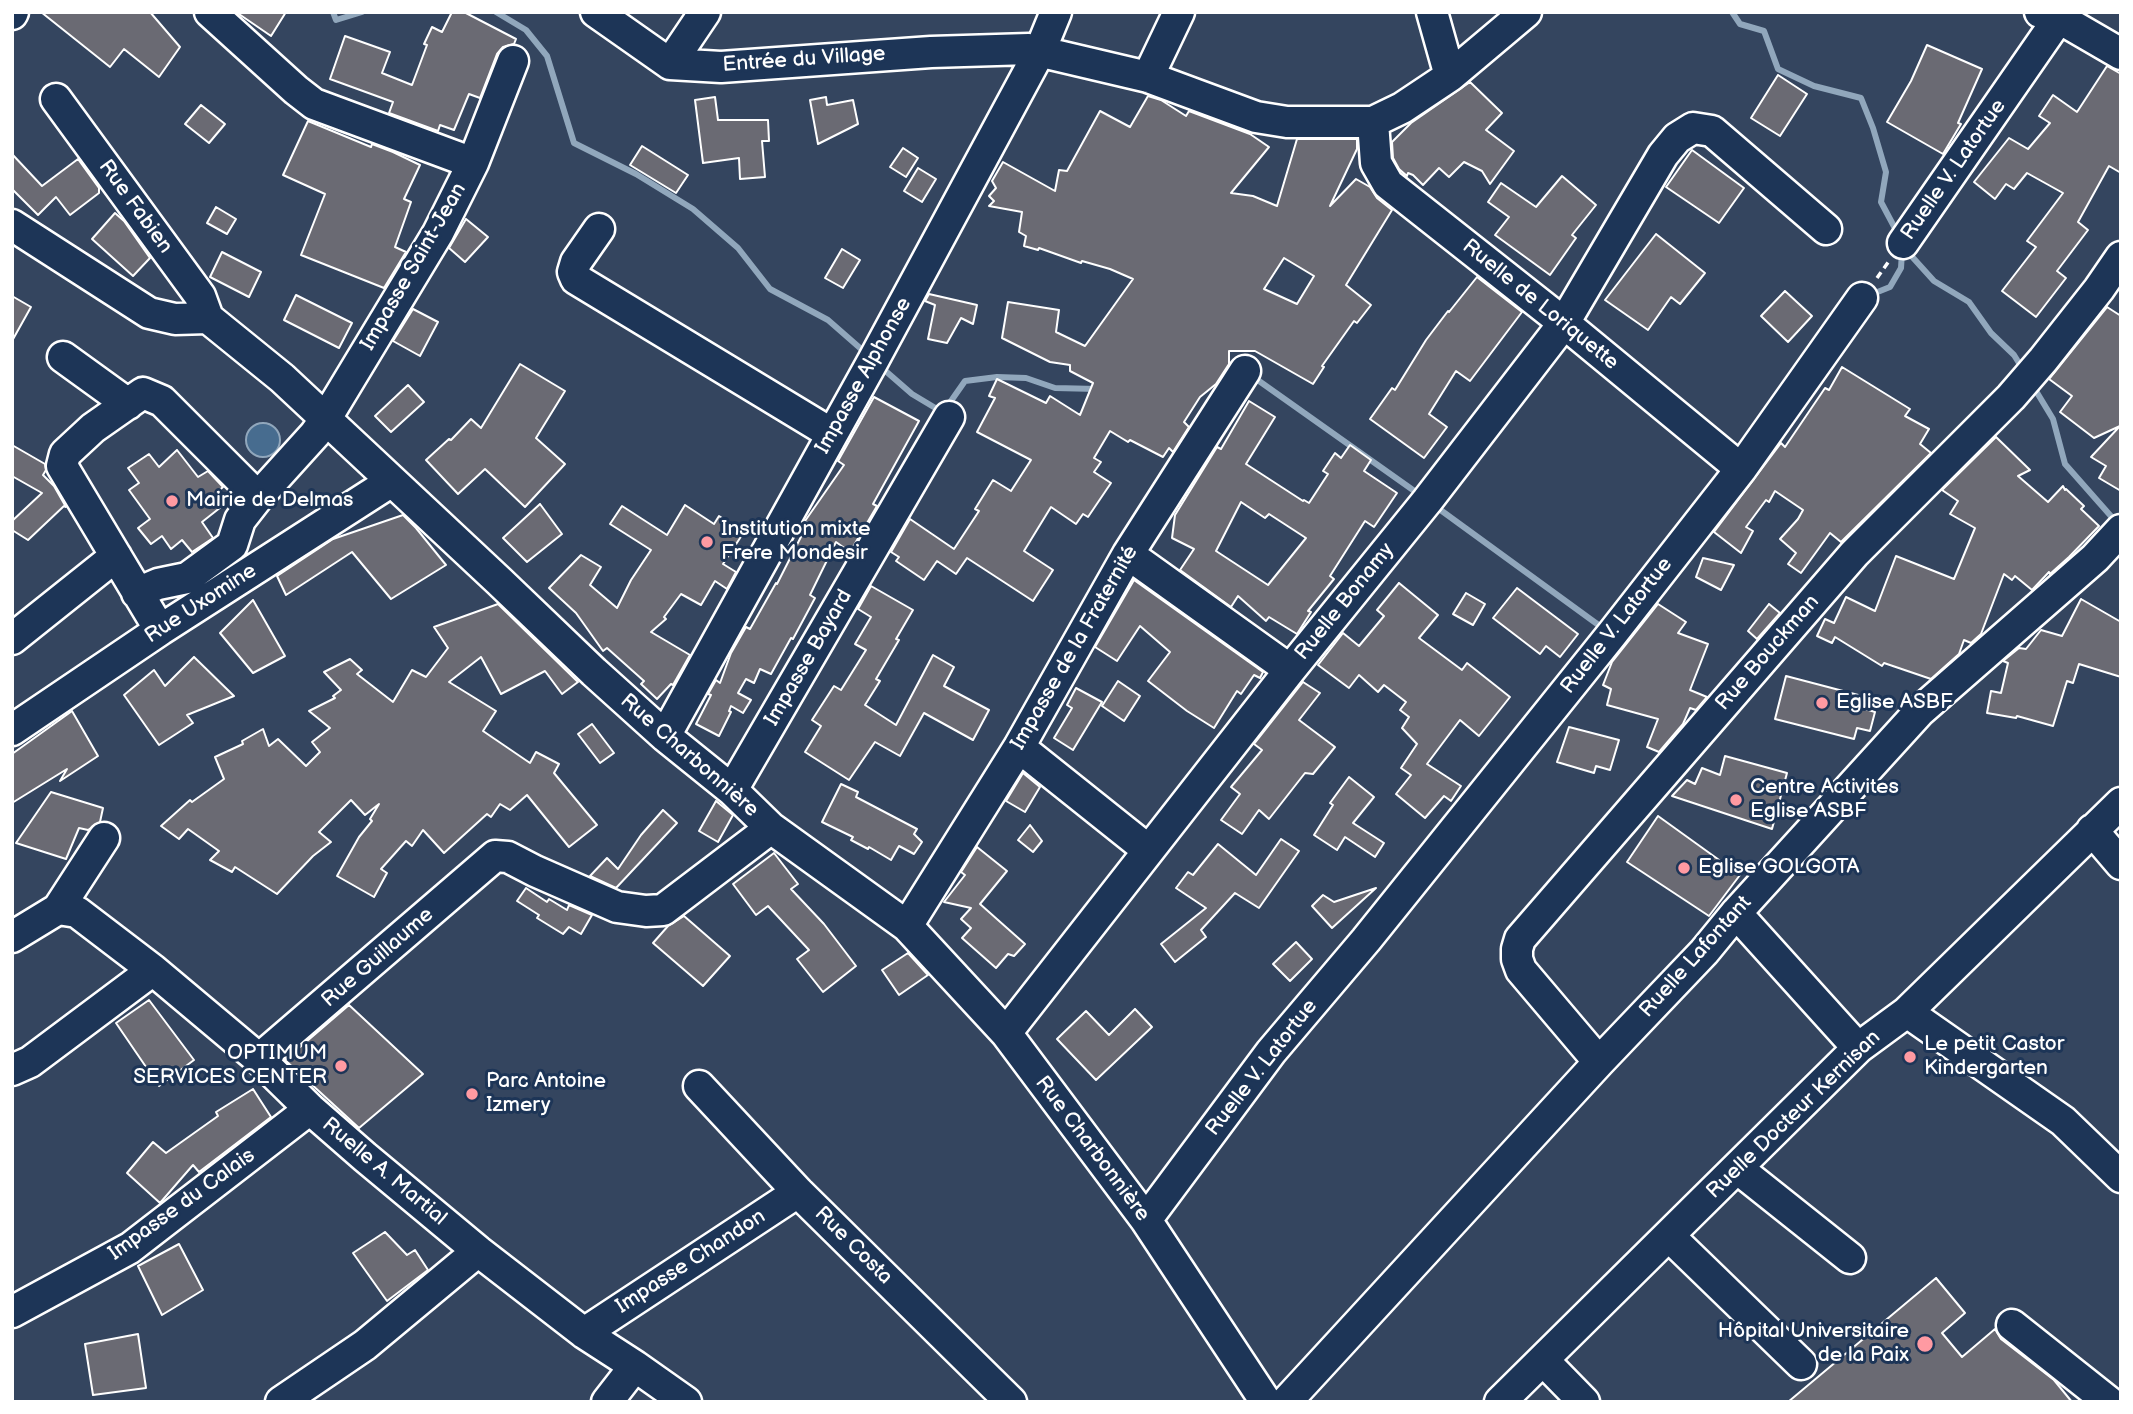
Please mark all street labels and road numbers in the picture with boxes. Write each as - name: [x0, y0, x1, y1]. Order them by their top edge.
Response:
- street label: Entrée du Village: [722, 42, 886, 78]
- street label: Ruelle V. Latortue: [1896, 95, 2012, 245]
- street label: Rue Fabien: [93, 155, 177, 259]
- street label: Impasse Saint-Jean: [356, 179, 472, 355]
- street label: Ruelle de Loriquette: [1457, 234, 1623, 376]
- street label: Impasse Alphonse: [811, 293, 917, 459]
- street label: Ruelle Bonamy: [1290, 538, 1400, 666]
- street label: Impasse de la Fraternité: [1006, 541, 1144, 755]
- street label: Ruelle V. Latortue: [1556, 553, 1678, 699]
- street label: Rue Uxomine: [141, 559, 261, 649]
- street label: Impasse Bayard: [760, 585, 858, 731]
- street label: Rue Bouckman: [1711, 590, 1825, 716]
- street label: Rue Charbonnière: [615, 689, 763, 823]
- street label: Ruelle Lafontant: [1635, 891, 1757, 1023]
- street label: Rue Guillaume: [317, 903, 439, 1013]
- street label: Ruelle V. Latortue: [1201, 995, 1323, 1141]
- street label: Ruelle Docteur Kernisan: [1702, 1025, 1886, 1205]
- street label: Rue Charbonnière: [1029, 1071, 1155, 1227]
- street label: Ruelle A. Martial: [317, 1113, 451, 1231]
- street label: Impasse du Calais: [104, 1143, 260, 1267]
- street label: Rue Costa: [809, 1202, 897, 1290]
- street label: Impasse Chandon: [612, 1204, 770, 1320]

